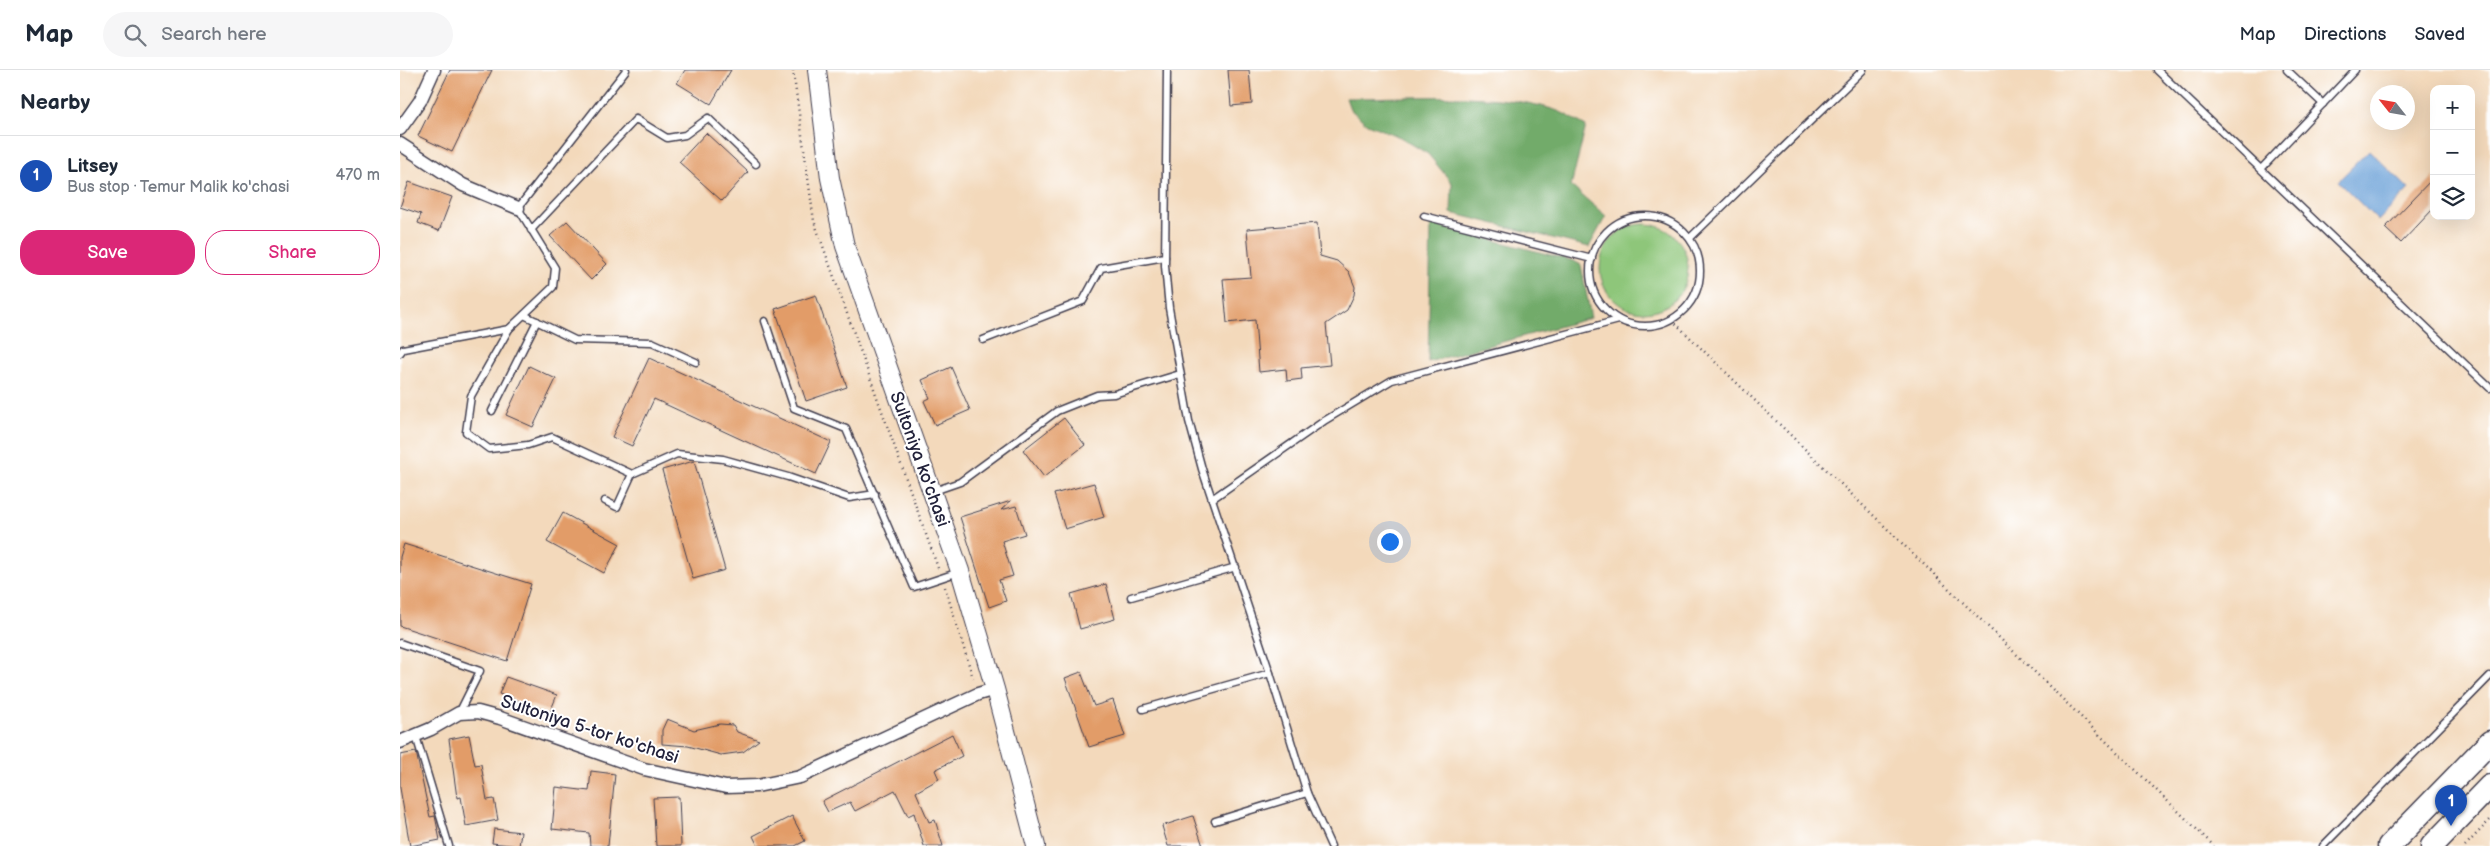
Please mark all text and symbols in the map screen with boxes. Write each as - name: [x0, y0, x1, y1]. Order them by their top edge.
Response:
- search box: [103, 12, 453, 57]
- text: Map: [25, 20, 73, 49]
- icon: search: [121, 21, 149, 49]
- text: Search here: [161, 23, 267, 46]
- text: Map: [2240, 24, 2276, 45]
- text: Directions: [2304, 24, 2386, 45]
- text: Saved: [2414, 24, 2465, 45]
- north arrow: [2370, 85, 2415, 130]
- map controls: [2430, 85, 2475, 220]
- button: +: [2430, 85, 2475, 130]
- text: Nearby: [20, 90, 90, 115]
- button: −: [2430, 130, 2475, 175]
- text: Litsey: [67, 155, 118, 178]
- text: 1: [33, 166, 39, 185]
- text: 470 m: [335, 166, 380, 185]
- button: layers: [2430, 175, 2475, 220]
- text: Bus stop · Temur Malik ko'chasi: [67, 178, 290, 197]
- button: Save: [20, 230, 195, 275]
- button: Share: [205, 230, 380, 275]
- street label: Sultoniya ko'chasi: [885, 389, 954, 530]
- your location: [1377, 529, 1403, 555]
- street label: Sultoniya 5-tor ko'chasi: [498, 691, 681, 768]
- pin: 1: [2435, 785, 2467, 826]

